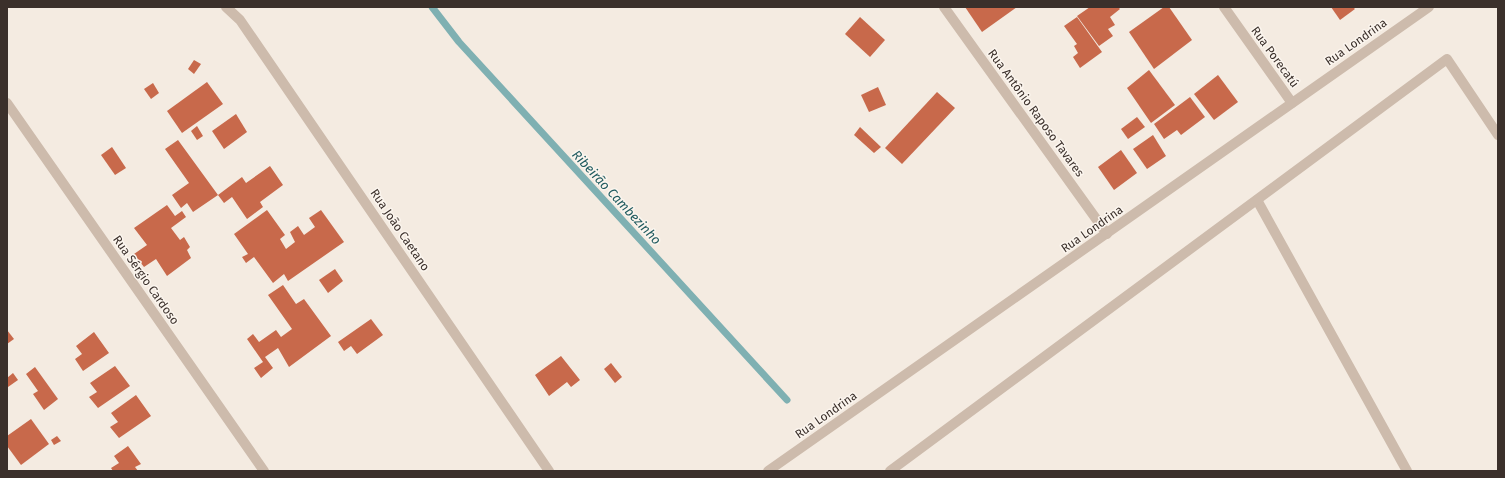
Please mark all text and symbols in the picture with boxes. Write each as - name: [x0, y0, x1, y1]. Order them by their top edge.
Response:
- street label: Rua Londrina: [1322, 15, 1390, 69]
- street label: Rua Porecatú: [1248, 24, 1302, 90]
- street label: Rua Antônio Raposo Tavares: [985, 47, 1087, 180]
- water label: Ribeirão Cambezinho: [569, 147, 664, 248]
- street label: Rua João Caetano: [367, 186, 433, 274]
- street label: Rua Londrina: [1058, 202, 1126, 256]
- street label: Rua Sérgio Cardoso: [110, 233, 182, 327]
- street label: Rua Londrina: [792, 388, 860, 442]

